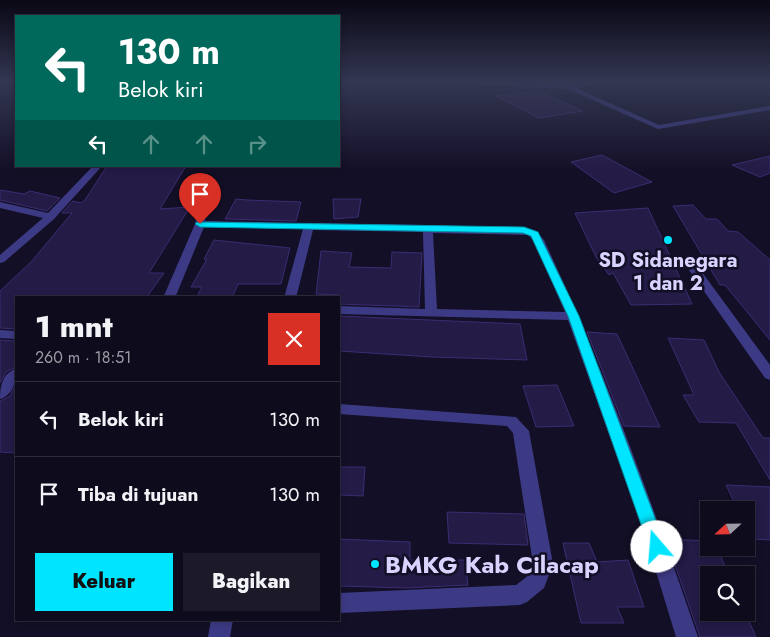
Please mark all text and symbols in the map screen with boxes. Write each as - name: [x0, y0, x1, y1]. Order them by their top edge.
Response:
- text: 130 m: [118, 27, 220, 77]
- icon: left: [35, 35, 100, 100]
- text: Belok kiri: [118, 73, 204, 105]
- icon: left: [84, 130, 112, 158]
- icon: ahead: [137, 130, 165, 158]
- icon: ahead: [190, 130, 218, 158]
- icon: right: [243, 130, 271, 158]
- pin: [179, 173, 221, 224]
- icon: arrive: [186, 180, 214, 208]
- marker: SD Sidanegara 1 dan 2: [662, 234, 674, 246]
- place label: SD Sidanegara 1 dan 2: [598, 246, 738, 298]
- text: 1 mnt: [35, 305, 113, 348]
- button: close: [268, 313, 320, 365]
- text: 260 m · 18:51: [35, 346, 132, 369]
- icon: left: [35, 405, 63, 433]
- text: Belok kiri: [78, 406, 164, 433]
- text: 130 m: [269, 406, 320, 433]
- icon: arrive: [35, 480, 63, 508]
- text: Tiba di tujuan: [78, 481, 198, 508]
- text: 130 m: [269, 481, 320, 508]
- north arrow: [700, 501, 755, 556]
- map controls: [700, 501, 755, 621]
- position arrow: [630, 520, 682, 572]
- place label: BMKG Kab Cilacap: [385, 547, 599, 582]
- button: Keluar: [35, 553, 173, 611]
- button: Bagikan: [183, 553, 320, 611]
- marker: BMKG Kab Cilacap: [369, 558, 381, 570]
- button: search: [700, 566, 755, 621]

